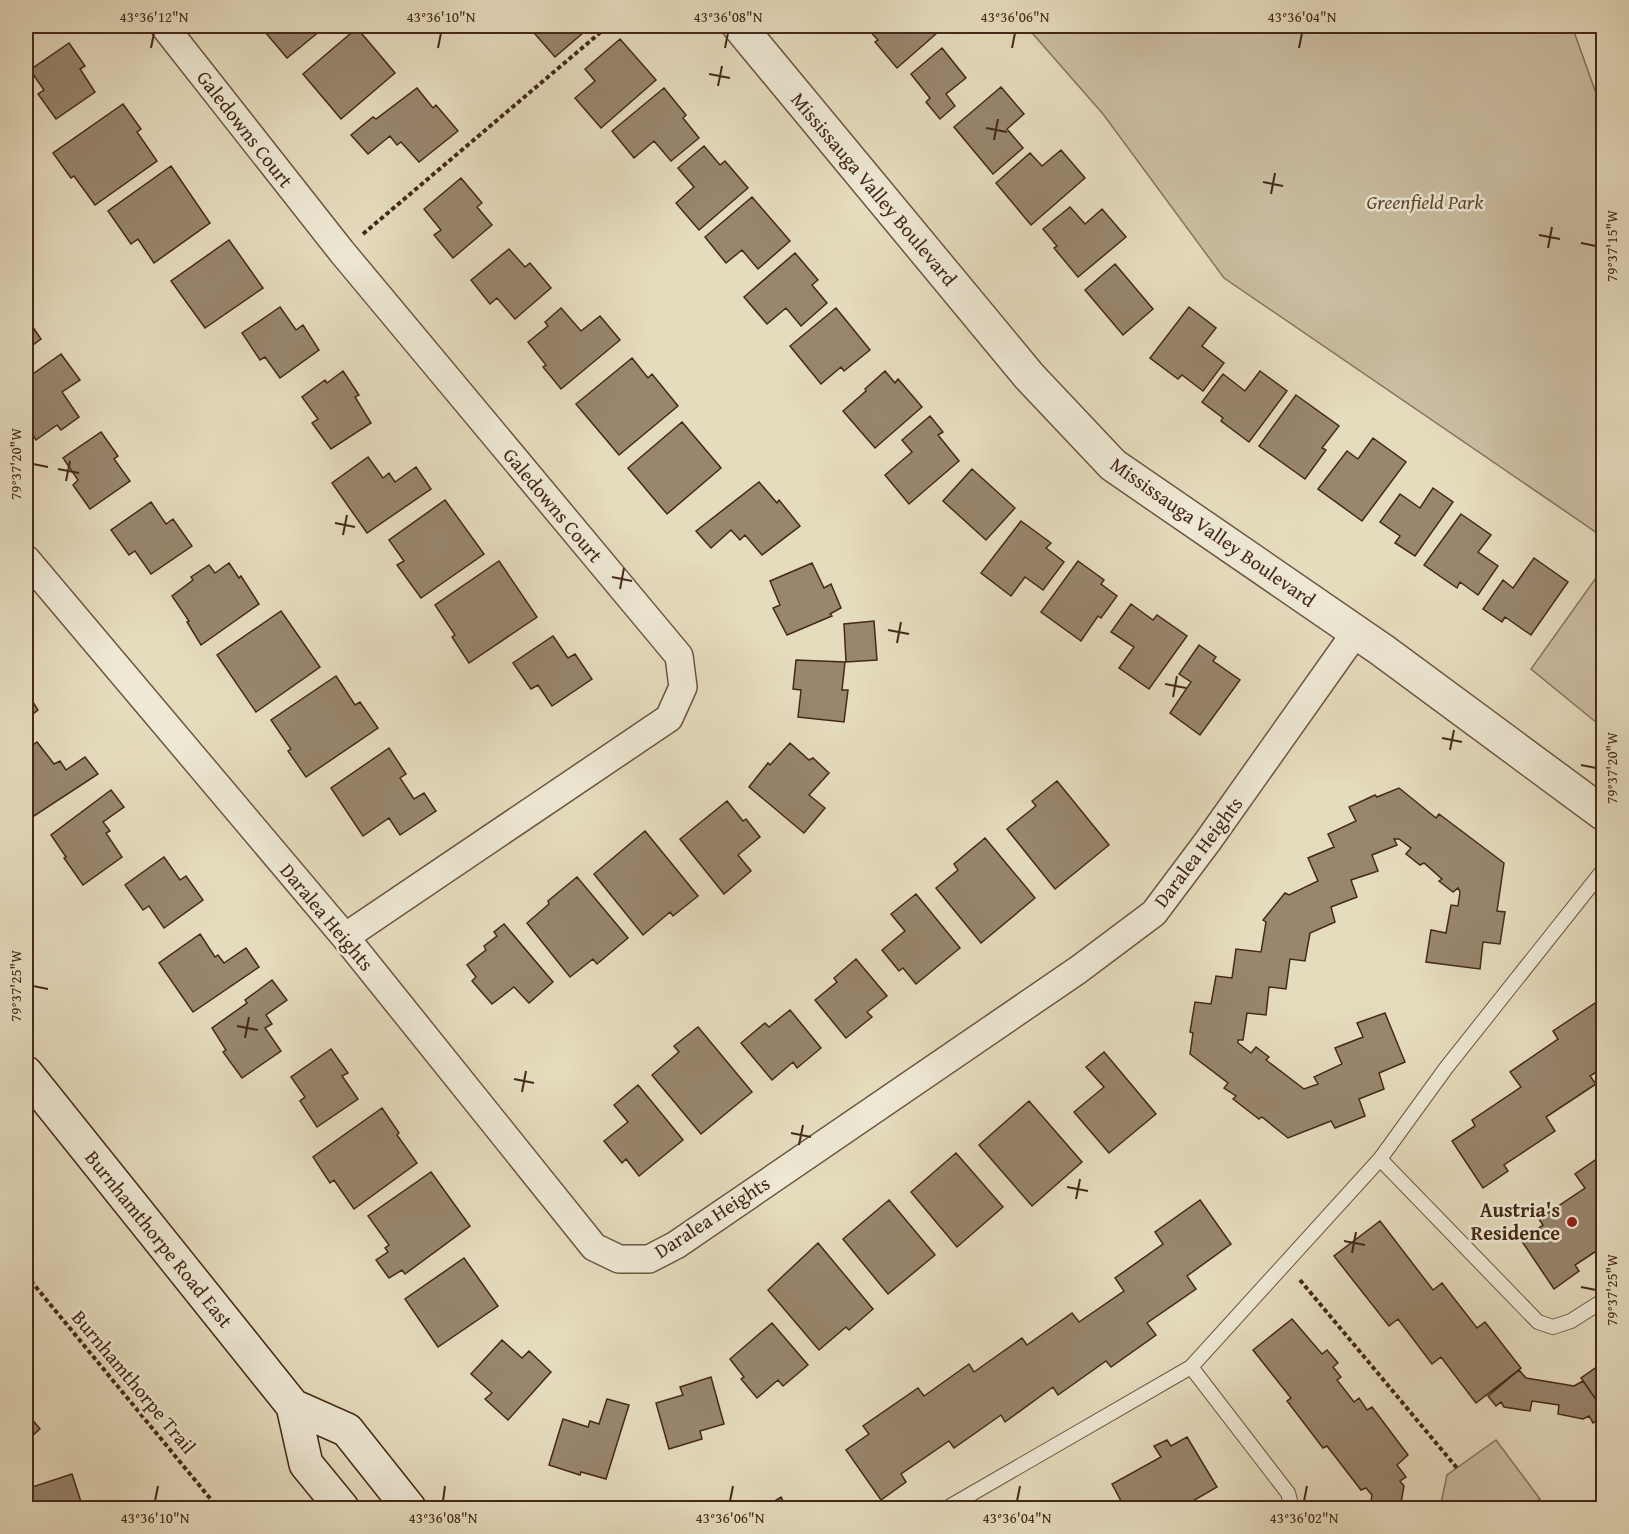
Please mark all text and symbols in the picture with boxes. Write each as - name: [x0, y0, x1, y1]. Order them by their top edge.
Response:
- text: 43°36'12"N: [120, 6, 189, 27]
- text: 43°36'10"N: [407, 6, 476, 27]
- text: 43°36'08"N: [694, 6, 763, 27]
- text: 43°36'06"N: [981, 6, 1050, 27]
- text: 43°36'04"N: [1268, 6, 1337, 27]
- street label: Galedowns Court: [190, 64, 300, 193]
- street label: Mississauga Valley Boulevard: [785, 86, 964, 292]
- park label: Greenfield Park: [1367, 187, 1484, 216]
- text: 79°37'15"W: [1601, 210, 1622, 282]
- text: 79°37'20"W: [5, 428, 26, 500]
- street label: Galedowns Court: [497, 441, 610, 568]
- street label: Mississauga Valley Boulevard: [1105, 449, 1322, 614]
- text: 79°37'20"W: [1601, 732, 1622, 804]
- street label: Daralea Heights: [1146, 790, 1249, 913]
- street label: Daralea Heights: [274, 857, 381, 977]
- text: 79°37'25"W: [5, 950, 26, 1022]
- street label: Burnhamthorpe Road East: [79, 1144, 240, 1334]
- street label: Daralea Heights: [648, 1168, 775, 1265]
- place label: Austria's Residence: [1471, 1195, 1560, 1247]
- marker: Austria's Residence: [1565, 1215, 1579, 1229]
- text: 79°37'25"W: [1601, 1254, 1622, 1326]
- street label: Burnhamthorpe Trail: [65, 1303, 204, 1460]
- text: 43°36'10"N: [121, 1507, 190, 1528]
- text: 43°36'08"N: [409, 1507, 478, 1528]
- text: 43°36'06"N: [696, 1507, 765, 1528]
- text: 43°36'04"N: [983, 1507, 1052, 1528]
- text: 43°36'02"N: [1270, 1507, 1339, 1528]

